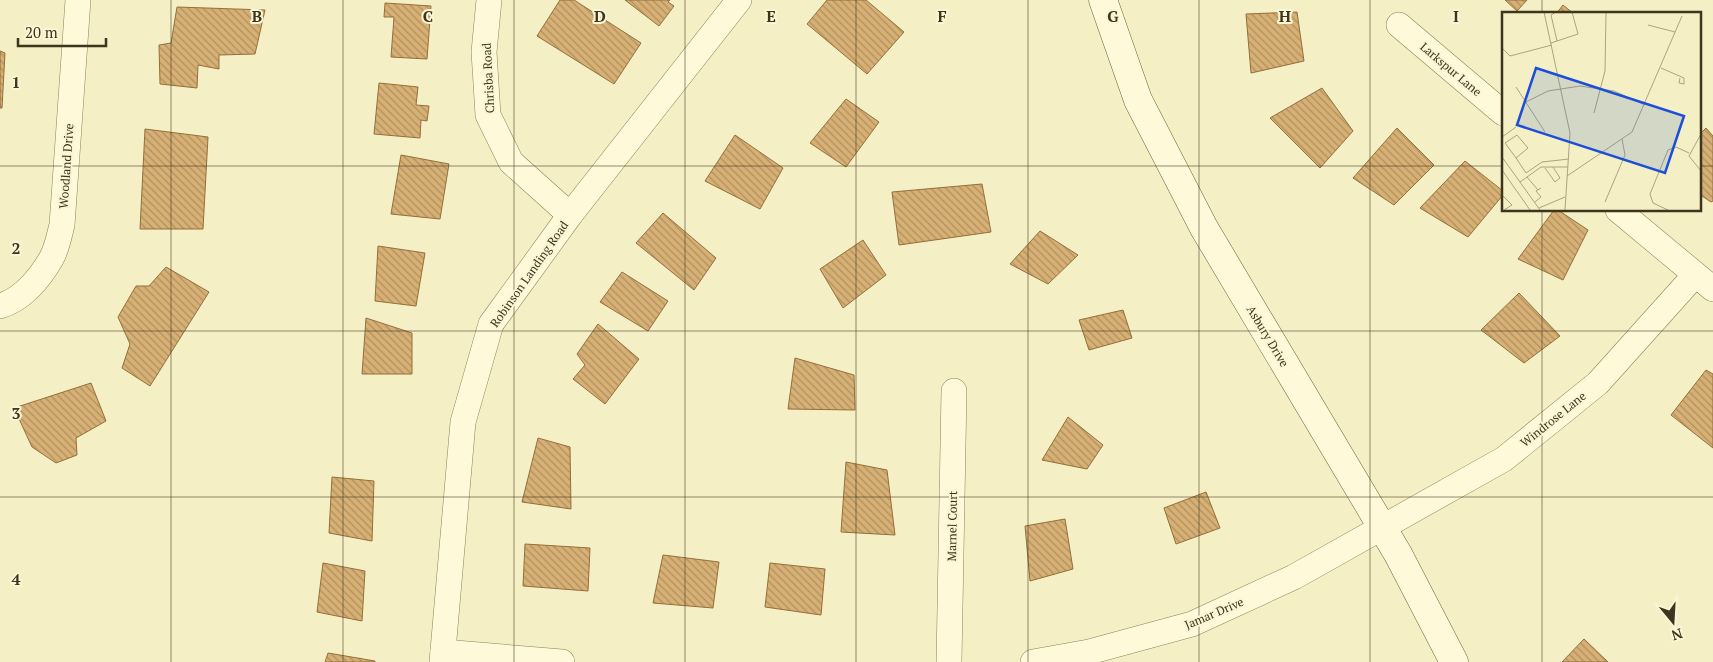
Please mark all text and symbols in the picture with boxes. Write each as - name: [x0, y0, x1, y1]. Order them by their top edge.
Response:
- text: B: [252, 5, 262, 27]
- text: C: [423, 5, 433, 27]
- text: D: [594, 5, 606, 27]
- text: E: [766, 5, 776, 27]
- text: F: [937, 5, 947, 27]
- text: G: [1107, 5, 1119, 27]
- text: H: [1279, 5, 1291, 27]
- text: I: [1453, 5, 1459, 27]
- inset map: [1502, 12, 1700, 211]
- scale bar: [18, 15, 105, 47]
- text: 20 m: [25, 22, 58, 42]
- street label: Larkspur Lane: [1417, 39, 1485, 99]
- street label: Chrisba Road: [479, 42, 497, 114]
- text: 1: [11, 71, 21, 93]
- street label: Woodland Drive: [56, 123, 76, 209]
- street label: Robinson Landing Road: [487, 218, 572, 330]
- text: 2: [11, 237, 21, 259]
- street label: Asbury Drive: [1244, 302, 1292, 370]
- street label: Windrose Lane: [1517, 388, 1589, 450]
- text: 3: [11, 402, 21, 424]
- street label: Marnel Court: [944, 490, 960, 562]
- text: 4: [11, 568, 21, 590]
- street label: Jamar Drive: [1182, 594, 1246, 632]
- north arrow: [1648, 597, 1698, 647]
- text: N: [1669, 624, 1685, 646]

